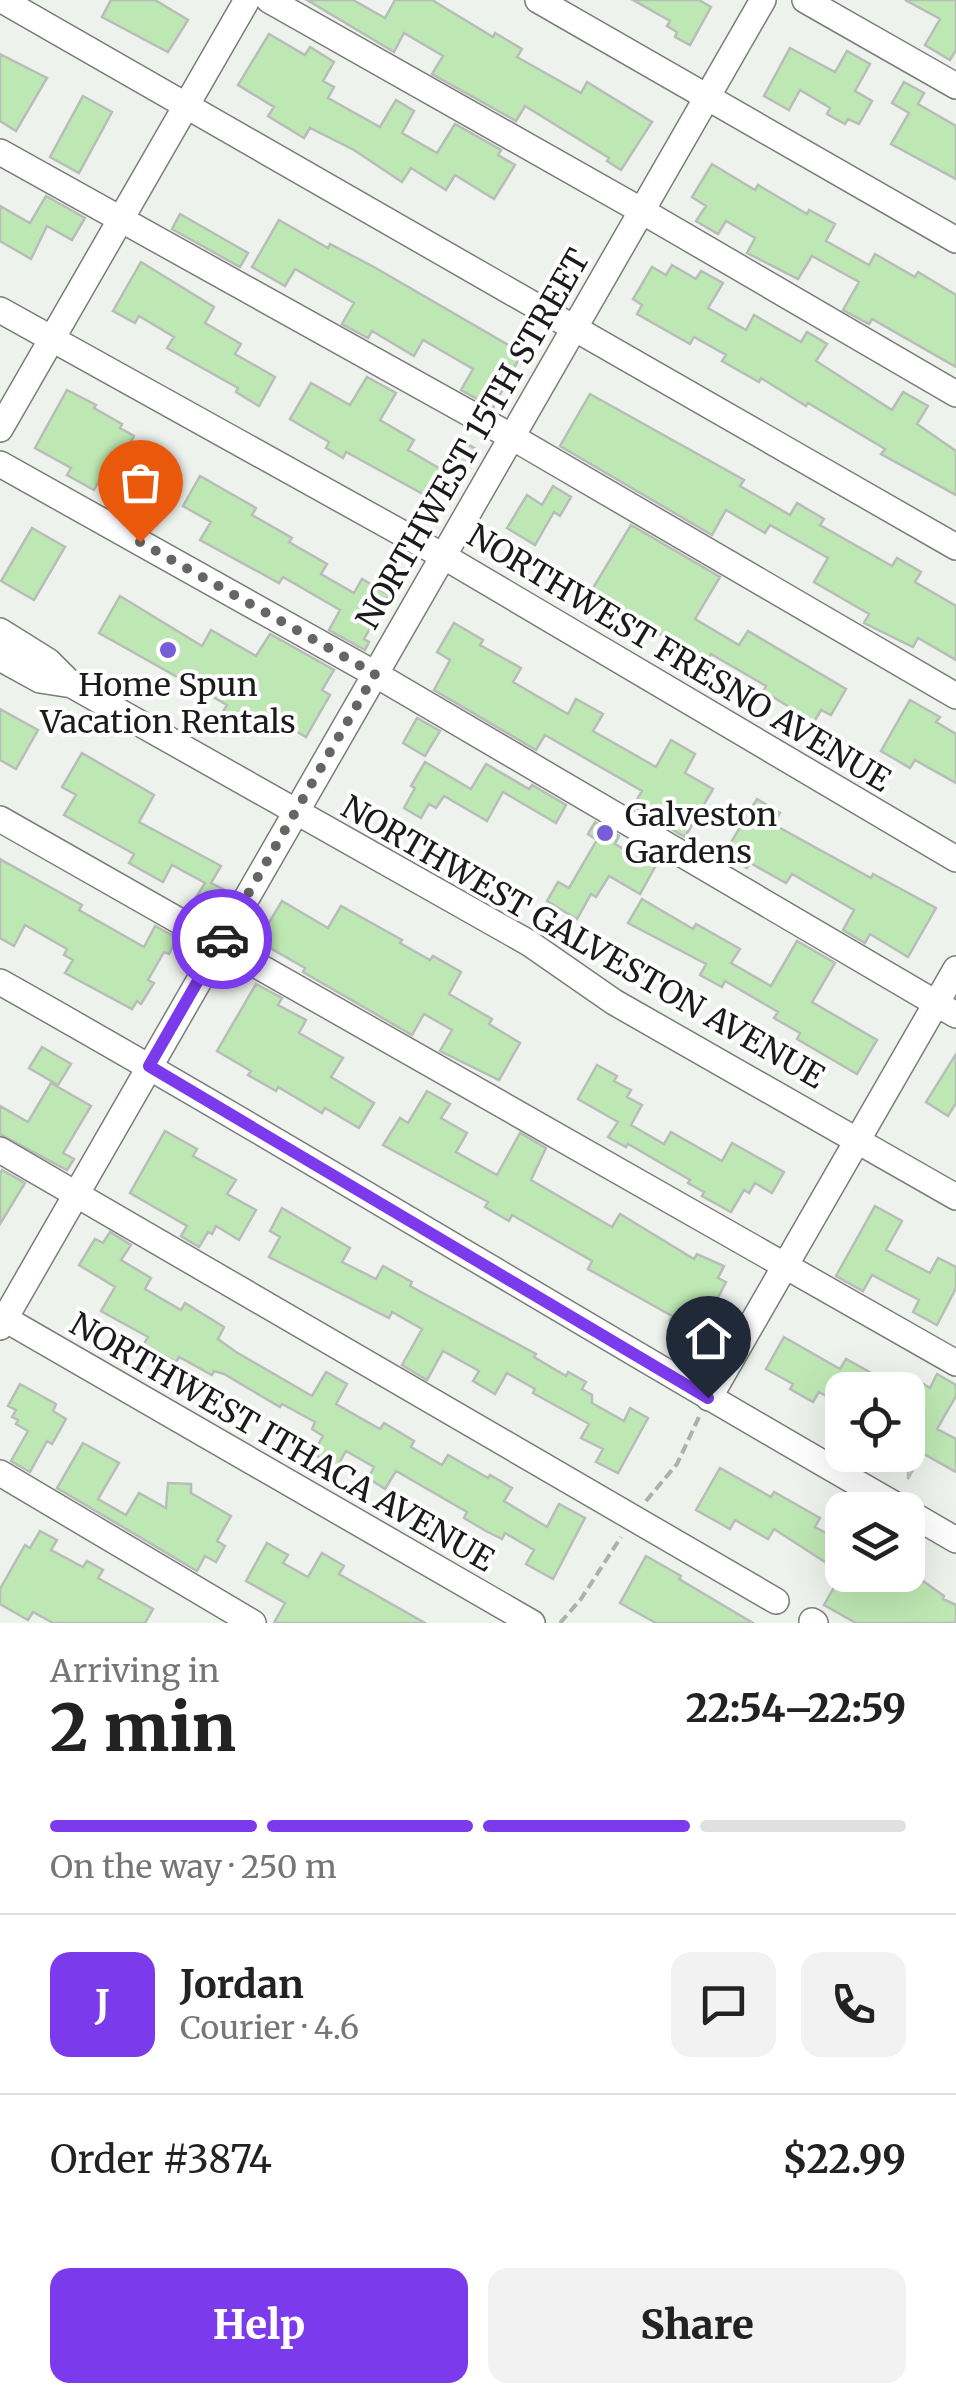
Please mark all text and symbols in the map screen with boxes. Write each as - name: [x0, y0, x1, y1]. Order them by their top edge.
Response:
- street label: NORTHWEST 15TH STREET: [348, 242, 598, 636]
- pin: [98, 440, 183, 543]
- icon: bag: [113, 455, 168, 510]
- street label: NORTHWEST FRESNO AVENUE: [460, 516, 898, 801]
- marker: Home Spun Vacation Rentals: [157, 639, 179, 661]
- place label: Home Spun Vacation Rentals: [39, 665, 296, 742]
- street label: NORTHWEST GALVESTON AVENUE: [334, 787, 832, 1097]
- place label: Galveston Gardens: [625, 795, 777, 872]
- marker: Galveston Gardens: [594, 822, 616, 844]
- courier: [172, 889, 272, 989]
- icon: car: [195, 912, 250, 967]
- pin: [666, 1296, 751, 1399]
- street label: NORTHWEST ITHACA AVENUE: [63, 1304, 502, 1580]
- icon: home: [681, 1311, 736, 1366]
- map controls: [825, 1372, 925, 1592]
- button: locate: [825, 1372, 925, 1472]
- button: layers: [825, 1492, 925, 1592]
- text: Arriving in: [50, 1651, 219, 1691]
- text: 22:54–22:59: [686, 1685, 906, 1732]
- text: 2 min: [50, 1687, 236, 1769]
- text: On the way · 250 m: [50, 1847, 337, 1887]
- button: chat: [671, 1952, 776, 2057]
- button: phone: [801, 1952, 906, 2057]
- text: Jordan: [180, 1961, 304, 2008]
- text: J: [95, 1981, 110, 2028]
- text: Courier · 4.6: [180, 2008, 359, 2048]
- text: Order #3874: [50, 2136, 272, 2183]
- text: $22.99: [782, 2136, 906, 2183]
- button: Help: [50, 2268, 468, 2383]
- button: Share: [488, 2268, 906, 2383]

